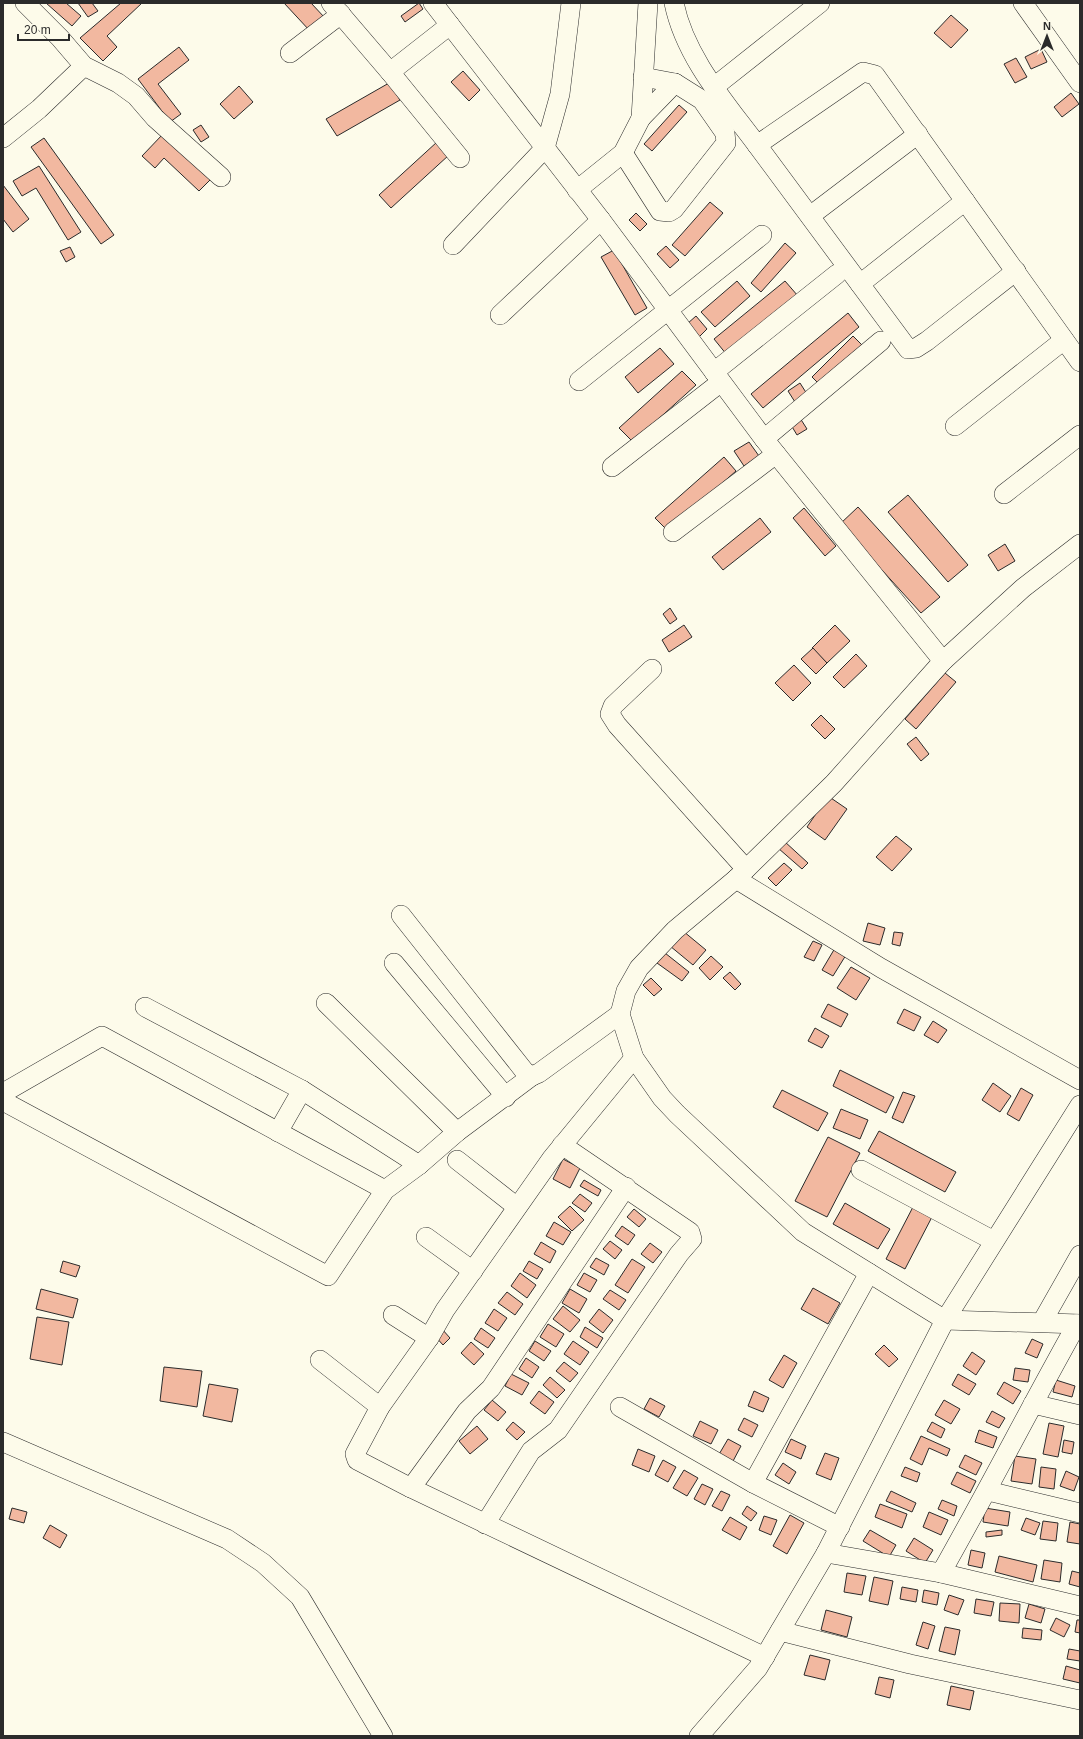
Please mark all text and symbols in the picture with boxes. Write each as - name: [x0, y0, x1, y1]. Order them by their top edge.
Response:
- scale bar: [18, 16, 69, 42]
- north arrow: [1027, 16, 1067, 56]
- text: N: [1043, 20, 1051, 32]
- text: 20 m: [24, 23, 51, 37]

